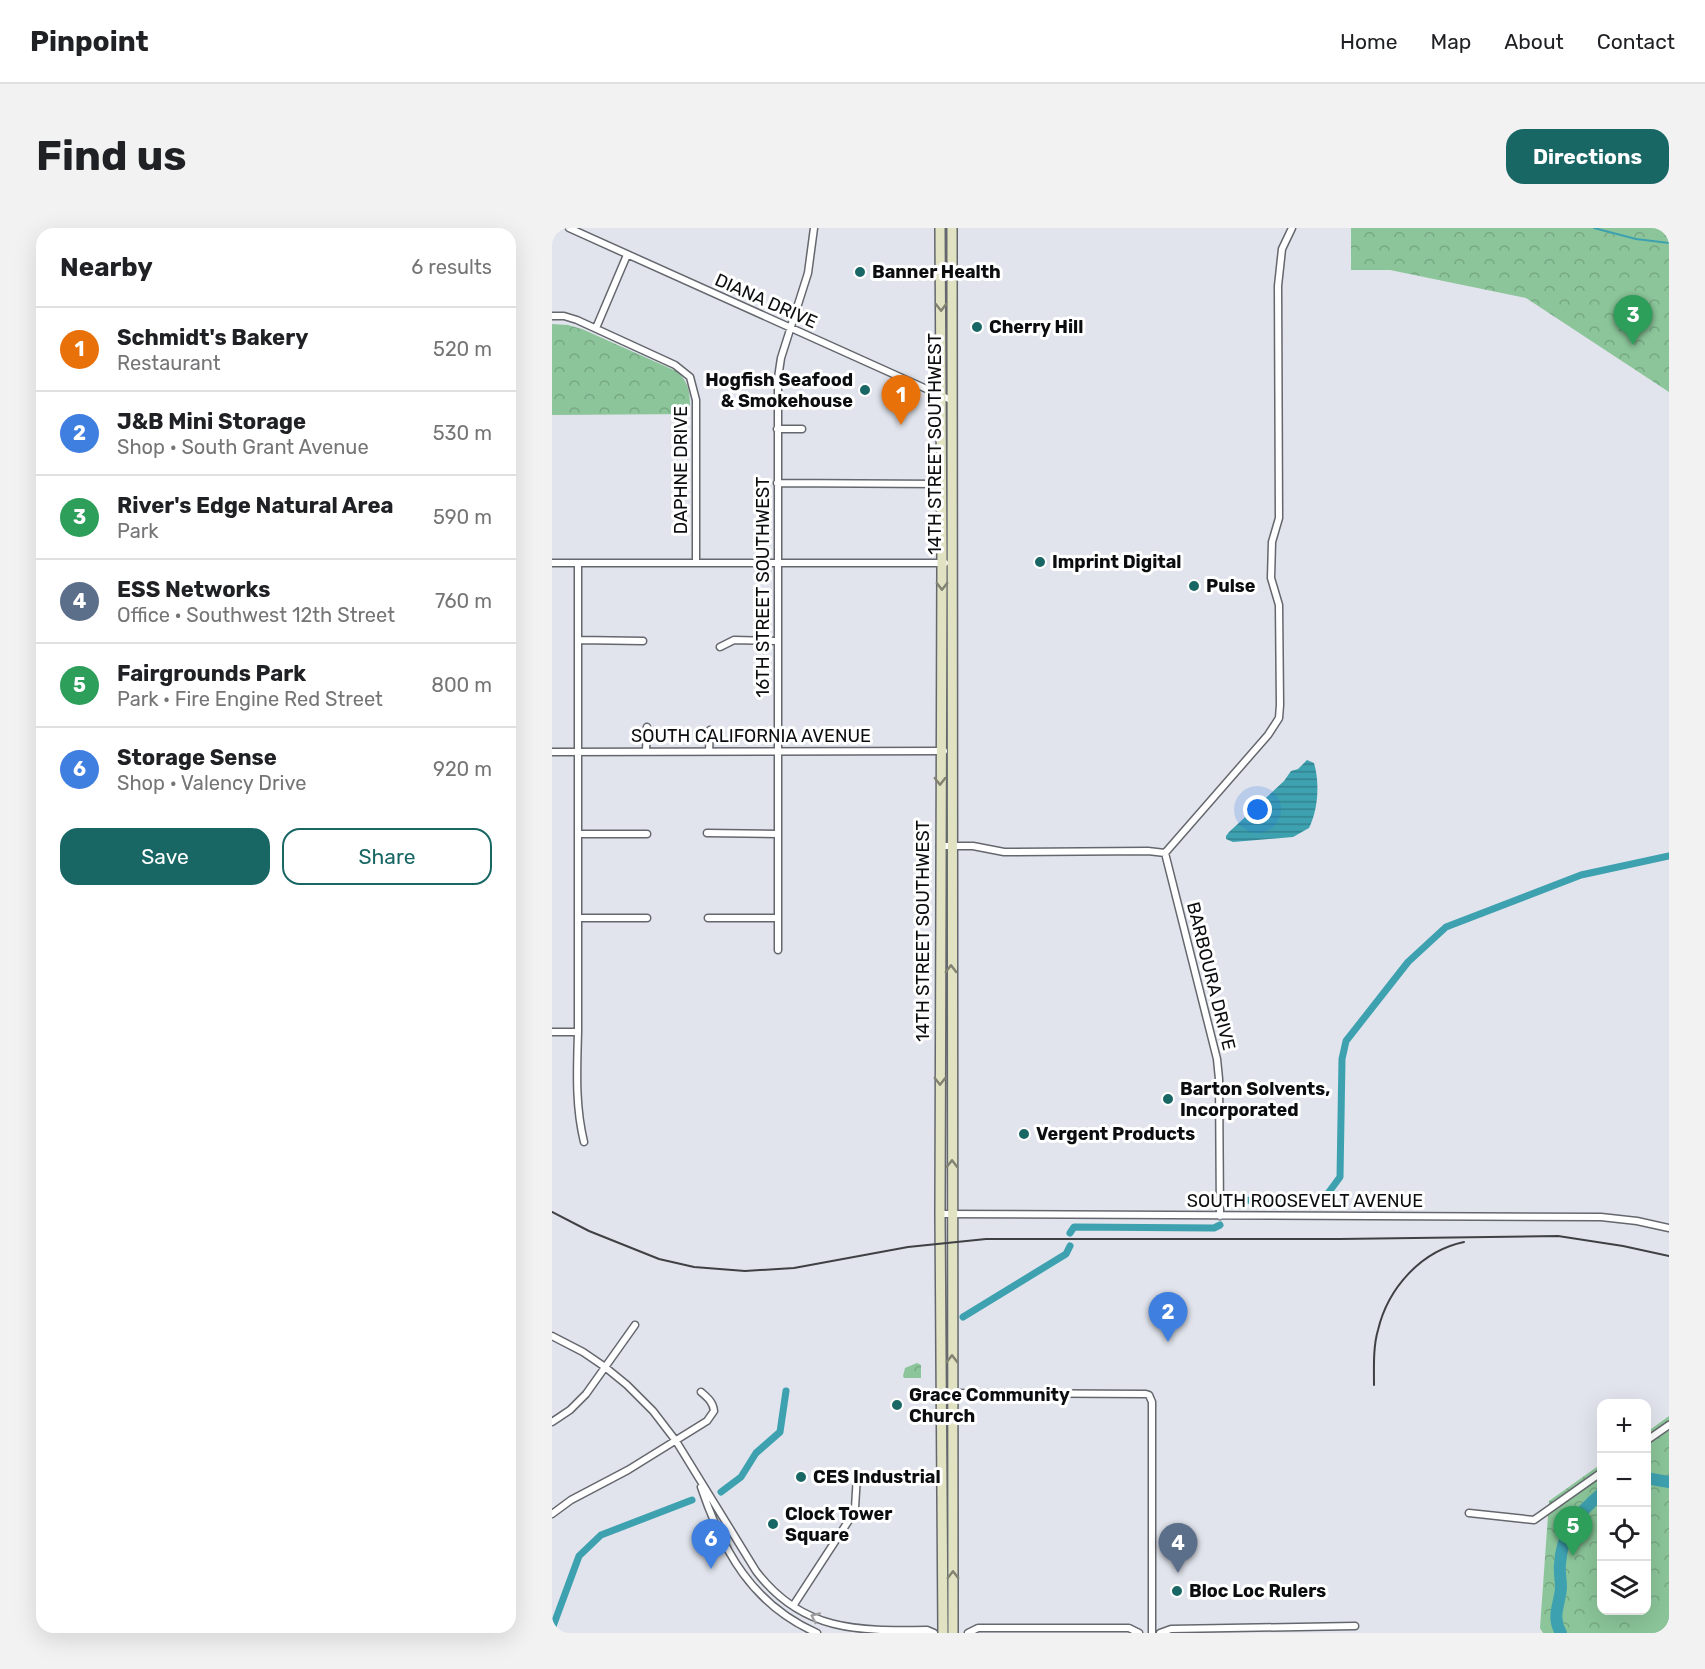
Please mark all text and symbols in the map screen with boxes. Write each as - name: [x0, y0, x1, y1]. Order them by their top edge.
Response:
- text: Pinpoint: [30, 25, 149, 58]
- text: Home: [1340, 29, 1397, 54]
- text: Map: [1430, 29, 1471, 54]
- text: About: [1504, 29, 1564, 54]
- text: Contact: [1597, 29, 1675, 54]
- button: Directions: [1506, 129, 1669, 184]
- text: Find us: [36, 131, 187, 181]
- text: Nearby: [60, 252, 153, 283]
- text: 6 results: [411, 255, 492, 279]
- place label: Banner Health: [872, 261, 1001, 283]
- marker: Banner Health: [853, 265, 867, 279]
- street label: DIANA DRIVE: [711, 269, 821, 333]
- pin: 3: [1614, 296, 1652, 345]
- one-way arrow: [935, 303, 947, 312]
- place label: Cherry Hill: [989, 316, 1083, 338]
- marker: Cherry Hill: [970, 320, 984, 334]
- text: Schmidt's Bakery: [117, 324, 308, 351]
- street label: 14TH STREET SOUTHWEST: [924, 333, 946, 555]
- text: 1: [75, 337, 84, 361]
- text: 520 m: [433, 337, 492, 361]
- text: Restaurant: [117, 351, 221, 375]
- place label: Hogfish Seafood & Smokehouse: [705, 369, 853, 412]
- pin: 1: [882, 376, 920, 425]
- marker: Hogfish Seafood & Smokehouse: [858, 383, 872, 397]
- street label: DAPHNE DRIVE: [670, 406, 692, 534]
- text: J&B Mini Storage: [117, 408, 306, 435]
- text: 2: [73, 421, 86, 445]
- text: 530 m: [433, 421, 492, 445]
- text: Shop · South Grant Avenue: [117, 435, 369, 459]
- street label: 16TH STREET SOUTHWEST: [752, 476, 774, 698]
- text: River's Edge Natural Area: [117, 492, 394, 519]
- text: 3: [73, 505, 86, 529]
- text: 590 m: [433, 505, 492, 529]
- text: Park: [117, 519, 159, 543]
- place label: Imprint Digital: [1052, 551, 1181, 573]
- marker: Imprint Digital: [1033, 555, 1047, 569]
- place label: Pulse: [1206, 575, 1256, 597]
- text: ESS Networks: [117, 576, 270, 603]
- marker: Pulse: [1187, 579, 1201, 593]
- one-way arrow: [936, 582, 948, 591]
- text: 4: [73, 589, 86, 613]
- text: 760 m: [435, 589, 492, 613]
- text: Office · Southwest 12th Street: [117, 603, 395, 627]
- text: Fairgrounds Park: [117, 660, 306, 687]
- text: 5: [73, 673, 86, 697]
- text: 800 m: [431, 673, 492, 697]
- text: Park · Fire Engine Red Street: [117, 687, 383, 711]
- street label: SOUTH CALIFORNIA AVENUE: [631, 725, 871, 747]
- text: Storage Sense: [117, 744, 277, 771]
- text: 6: [73, 757, 86, 781]
- text: 920 m: [433, 757, 492, 781]
- text: Shop · Valency Drive: [117, 771, 306, 795]
- one-way arrow: [934, 777, 946, 786]
- your location: [1243, 795, 1272, 824]
- street label: 14TH STREET SOUTHWEST: [912, 820, 934, 1042]
- button: Save: [60, 828, 270, 885]
- button: Share: [282, 828, 492, 885]
- street label: BARBOURA DRIVE: [1182, 900, 1240, 1052]
- one-way arrow: [945, 964, 957, 973]
- one-way arrow: [934, 1077, 946, 1086]
- place label: Barton Solvents, Incorporated: [1180, 1078, 1330, 1121]
- marker: Barton Solvents, Incorporated: [1161, 1092, 1175, 1106]
- place label: Vergent Products: [1036, 1123, 1195, 1145]
- marker: Vergent Products: [1017, 1127, 1031, 1141]
- one-way arrow: [946, 1159, 958, 1168]
- street label: SOUTH ROOSEVELT AVENUE: [1187, 1190, 1423, 1212]
- pin: 2: [1148, 1292, 1188, 1342]
- one-way arrow: [946, 1354, 958, 1363]
- place label: Grace Community Church: [909, 1384, 1070, 1427]
- marker: Grace Community Church: [890, 1398, 904, 1412]
- map controls: [1597, 1399, 1651, 1615]
- button: +: [1597, 1399, 1651, 1453]
- button: −: [1597, 1453, 1651, 1507]
- place label: CES Industrial: [813, 1466, 941, 1488]
- marker: CES Industrial: [794, 1470, 808, 1484]
- place label: Clock Tower Square: [785, 1503, 892, 1546]
- pin: 5: [1554, 1506, 1592, 1556]
- button: locate: [1597, 1507, 1651, 1561]
- marker: Clock Tower Square: [766, 1517, 780, 1531]
- pin: 6: [692, 1520, 730, 1569]
- pin: 4: [1158, 1524, 1198, 1573]
- button: layers: [1597, 1561, 1651, 1615]
- one-way arrow: [947, 1570, 959, 1579]
- place label: Bloc Loc Rulers: [1189, 1580, 1326, 1602]
- marker: Bloc Loc Rulers: [1170, 1584, 1184, 1598]
- one-way arrow: [811, 1612, 822, 1624]

